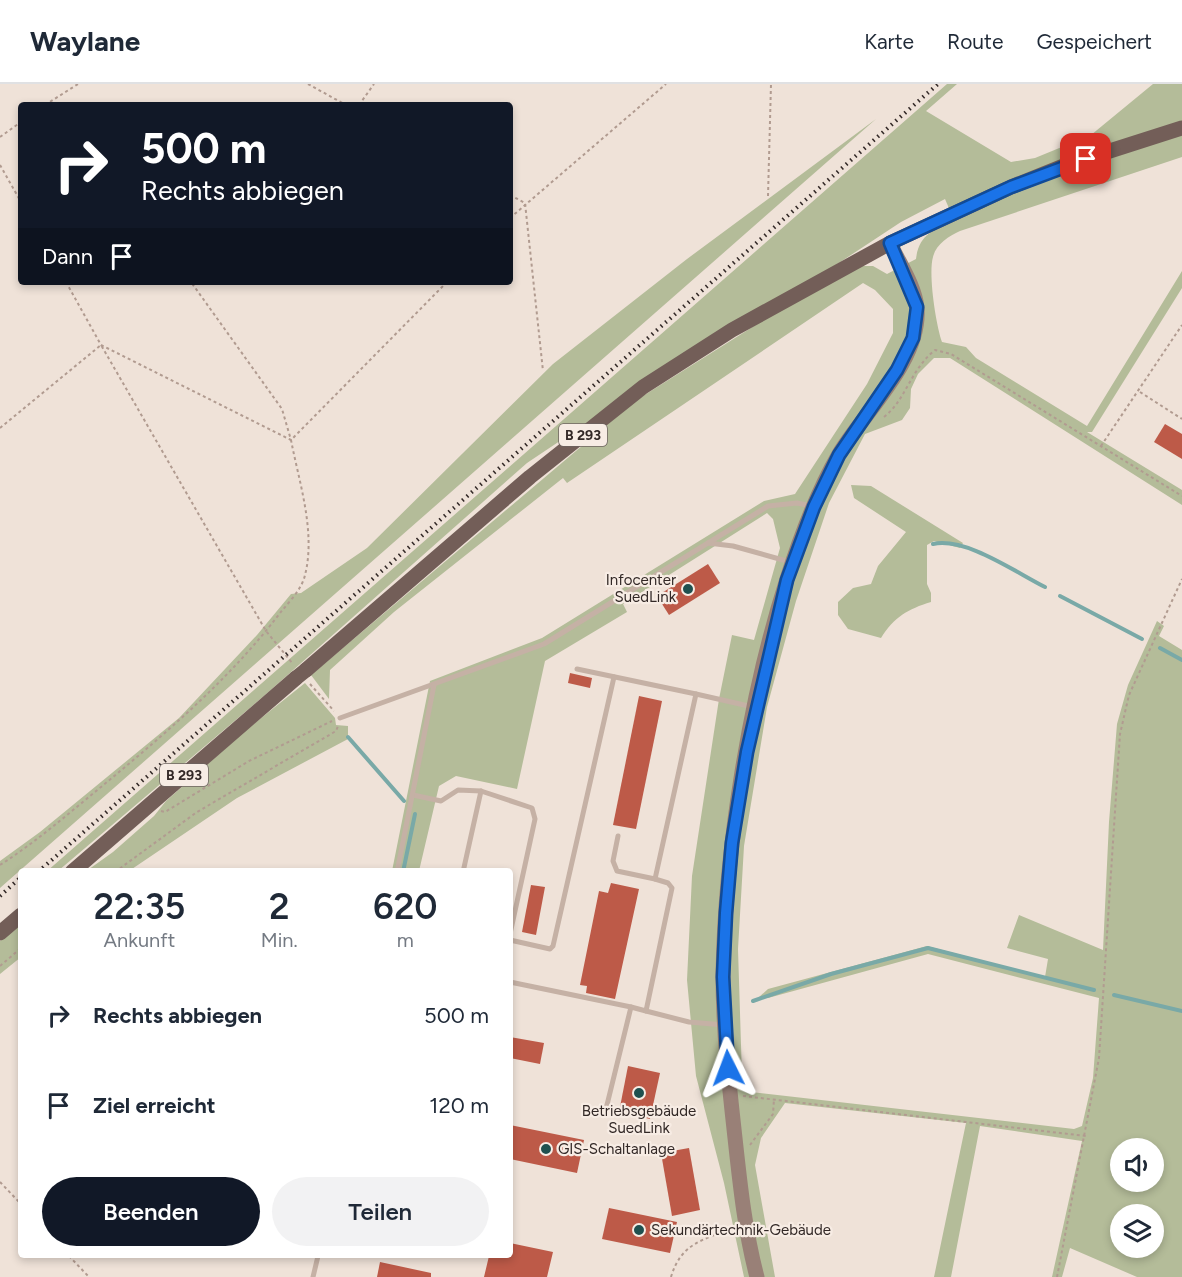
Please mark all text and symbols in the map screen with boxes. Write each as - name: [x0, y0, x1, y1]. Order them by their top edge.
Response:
- text: Waylane: [30, 24, 140, 58]
- text: Karte: [864, 29, 914, 54]
- text: Route: [947, 29, 1003, 54]
- text: Gespeichert: [1036, 29, 1152, 54]
- text: 500 m: [141, 123, 266, 174]
- icon: right: [42, 126, 120, 204]
- pin: [1060, 133, 1111, 184]
- icon: arrive: [1069, 142, 1102, 175]
- text: Rechts abbiegen: [141, 174, 344, 207]
- icon: arrive: [105, 240, 138, 273]
- text: Dann: [42, 243, 93, 270]
- road number: B 293: [559, 424, 607, 446]
- place label: Infocenter SuedLink: [606, 571, 677, 606]
- marker: Infocenter SuedLink: [681, 582, 695, 596]
- road number: B 293: [160, 764, 208, 786]
- text: 22:35: [93, 885, 185, 928]
- text: 2: [269, 885, 289, 928]
- text: 620: [373, 885, 438, 928]
- text: Ankunft: [104, 928, 175, 952]
- text: Min.: [261, 928, 298, 952]
- text: m: [397, 928, 414, 952]
- icon: right: [42, 999, 75, 1032]
- text: Rechts abbiegen: [93, 1002, 262, 1029]
- text: 500 m: [424, 1002, 489, 1029]
- position arrow: [696, 1036, 760, 1100]
- marker: Betriebsgebäude SuedLink: [632, 1086, 646, 1100]
- icon: arrive: [42, 1089, 75, 1122]
- text: Ziel erreicht: [93, 1092, 216, 1119]
- text: 120 m: [429, 1092, 489, 1119]
- place label: Betriebsgebäude SuedLink: [582, 1102, 696, 1137]
- map controls: [1110, 1138, 1164, 1258]
- button: sound: [1110, 1138, 1164, 1192]
- place label: GIS-Schaltanlage: [558, 1140, 675, 1158]
- marker: GIS-Schaltanlage: [539, 1142, 553, 1156]
- button: Beenden: [42, 1177, 260, 1246]
- button: Teilen: [272, 1177, 489, 1246]
- button: layers: [1110, 1204, 1164, 1258]
- place label: Sekundärtechnik-Gebäude: [651, 1221, 831, 1239]
- marker: Sekundärtechnik-Gebäude: [632, 1223, 646, 1237]

